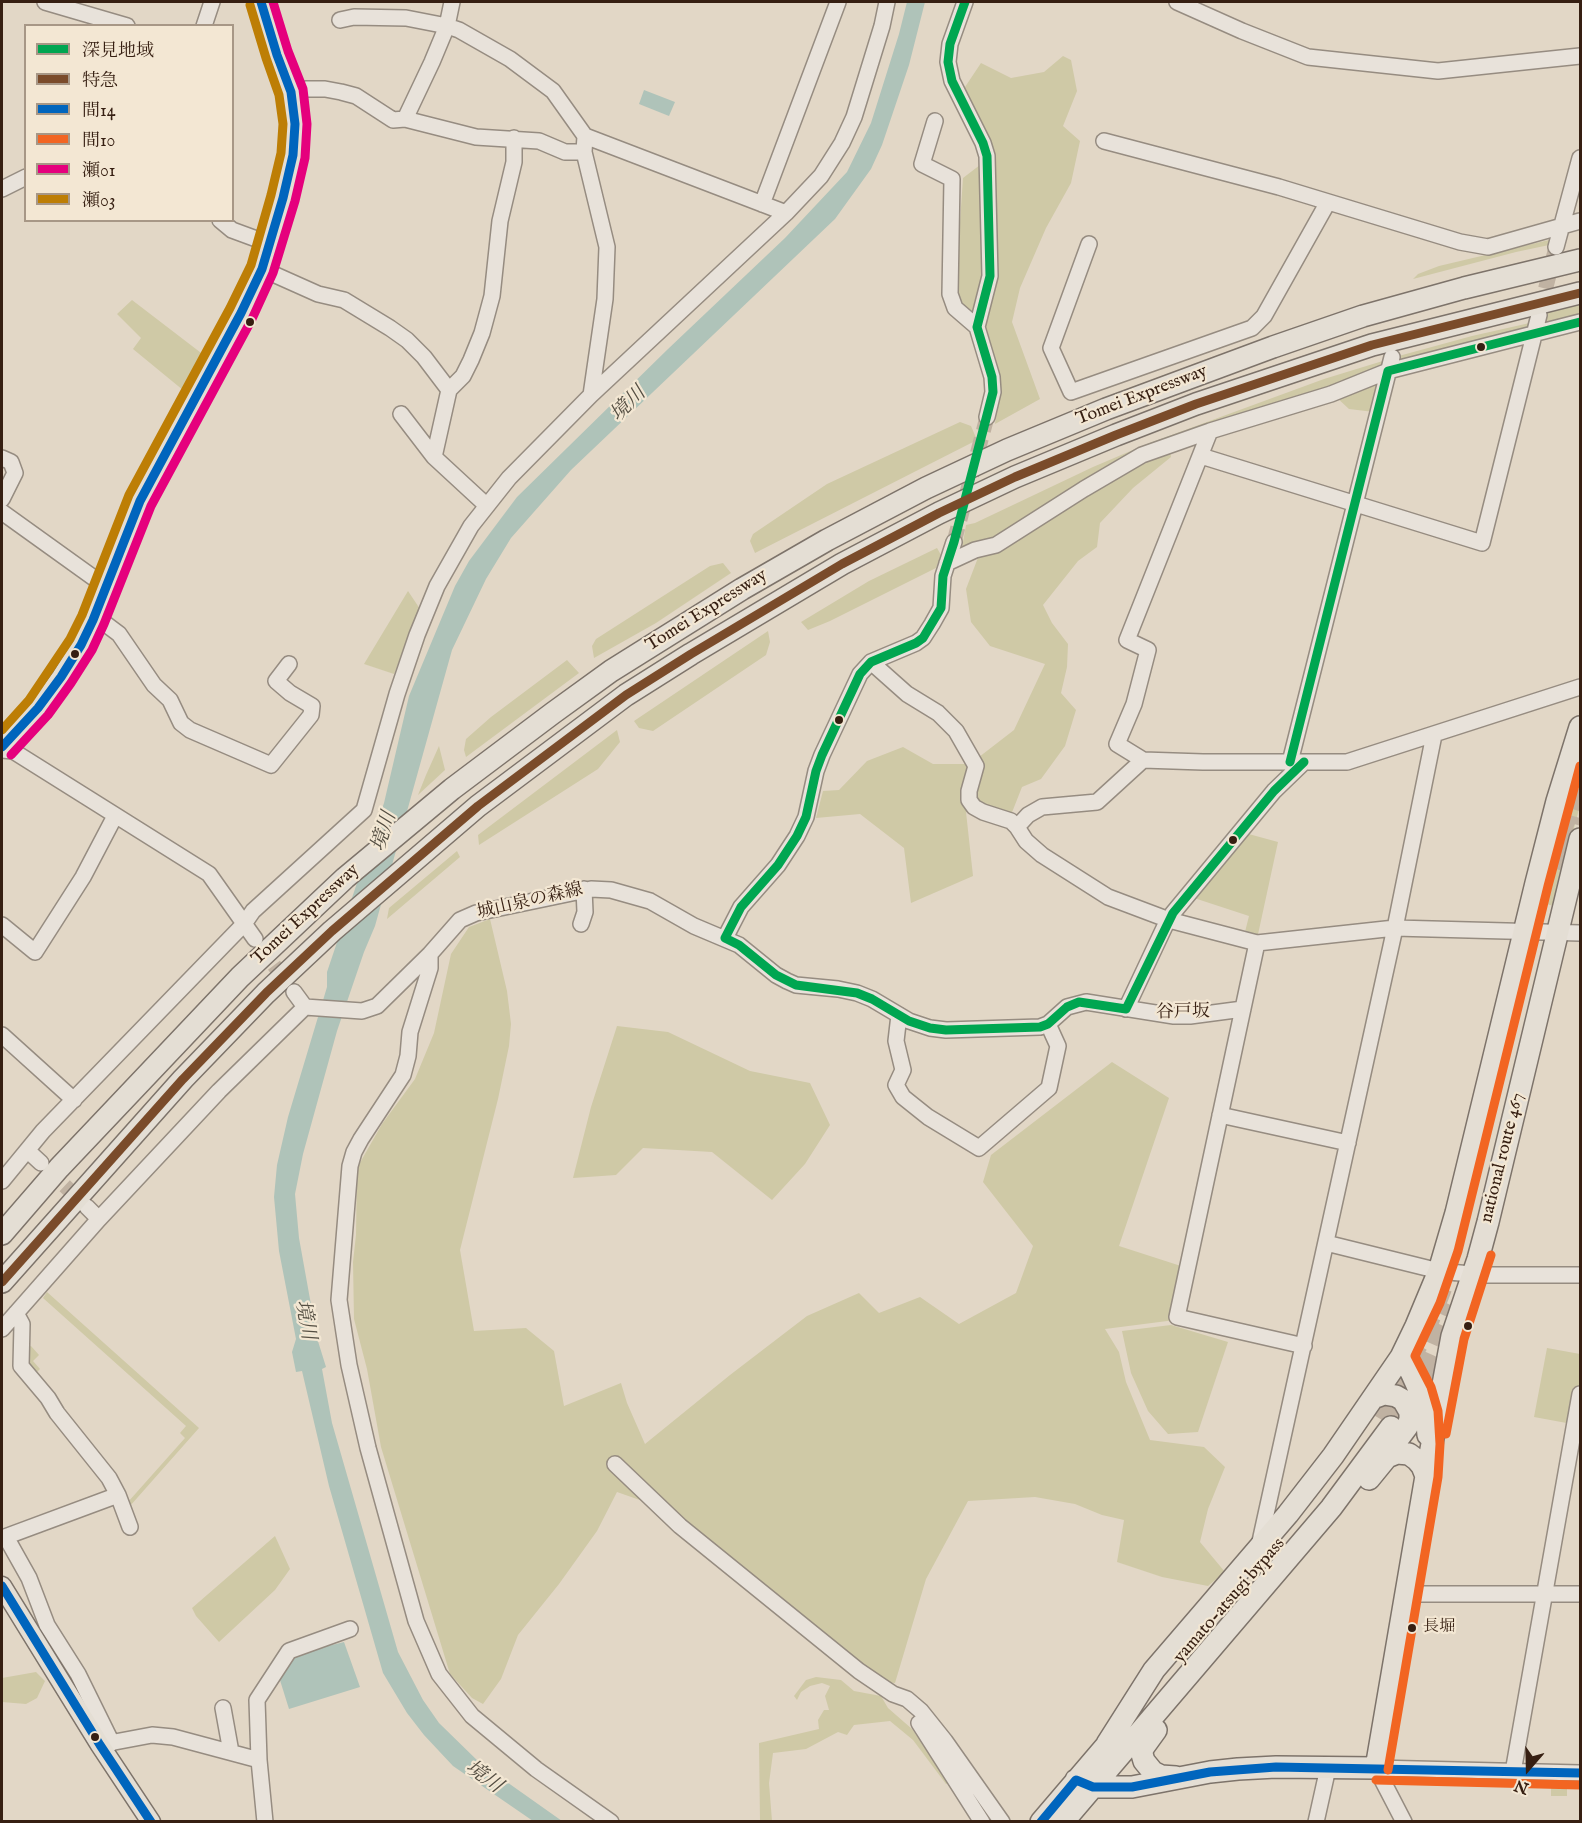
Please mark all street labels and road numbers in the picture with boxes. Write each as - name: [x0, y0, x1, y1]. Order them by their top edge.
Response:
- street label: Tomei Expressway: [1073, 361, 1211, 431]
- street label: Tomei Expressway: [642, 565, 772, 657]
- street label: Tomei Expressway: [248, 860, 364, 970]
- street label: 城山泉の森線: [475, 879, 585, 925]
- street label: 谷戸坂: [1156, 1002, 1210, 1024]
- street label: national route 467: [1476, 1091, 1530, 1225]
- street label: yamato-atsugi bypass: [1170, 1534, 1290, 1668]

